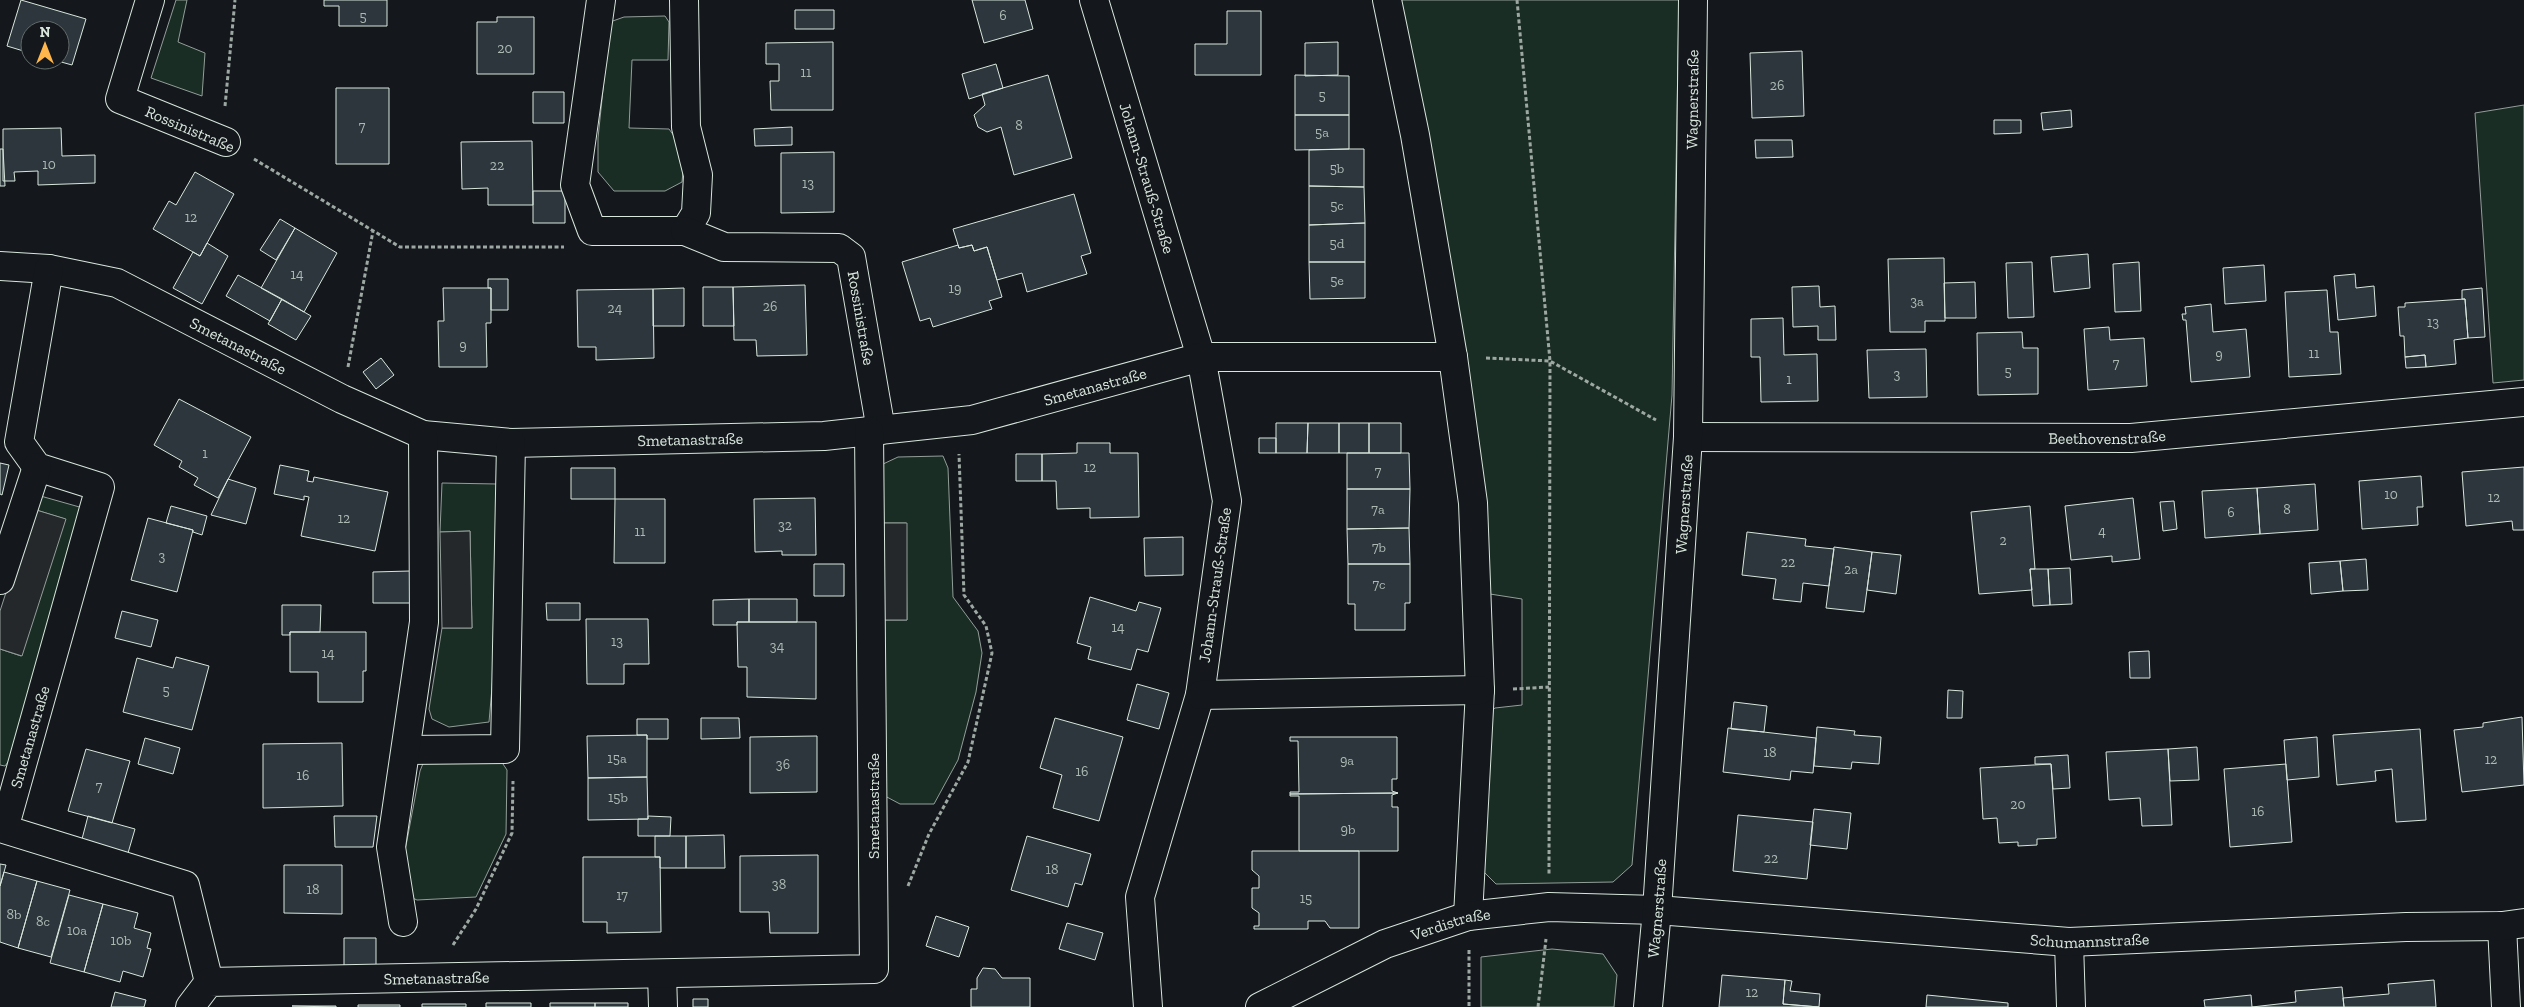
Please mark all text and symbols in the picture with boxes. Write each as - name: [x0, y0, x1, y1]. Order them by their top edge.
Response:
- house number: 6: [999, 7, 1007, 24]
- house number: 5: [359, 8, 367, 25]
- north arrow: [20, 20, 70, 70]
- text: N: [40, 24, 51, 41]
- house number: 20: [497, 40, 513, 57]
- street label: Wagnerstraße: [1682, 50, 1702, 149]
- house number: 11: [801, 64, 812, 81]
- house number: 26: [1770, 77, 1784, 94]
- house number: 5: [1318, 87, 1326, 104]
- street label: Johann-Strauß-Straße: [1116, 101, 1179, 256]
- street label: Rossinistraße: [142, 102, 238, 156]
- house number: 8: [1015, 117, 1023, 134]
- house number: 7: [359, 118, 366, 135]
- house number: 5a: [1315, 124, 1329, 141]
- house number: 10: [42, 156, 56, 173]
- house number: 22: [490, 157, 504, 174]
- house number: 5b: [1330, 160, 1344, 177]
- house number: 13: [802, 175, 814, 192]
- house number: 5c: [1330, 197, 1344, 214]
- house number: 12: [185, 209, 197, 226]
- house number: 5d: [1330, 235, 1345, 252]
- house number: 14: [291, 266, 304, 283]
- street label: Rossinistraße: [844, 269, 879, 367]
- house number: 5e: [1330, 272, 1344, 289]
- house number: 19: [949, 280, 961, 297]
- house number: 3a: [1910, 293, 1924, 310]
- house number: 26: [763, 298, 777, 315]
- house number: 24: [608, 300, 623, 317]
- street label: Smetanastraße: [187, 313, 290, 378]
- house number: 13: [2427, 314, 2439, 331]
- house number: 9: [459, 337, 467, 354]
- house number: 11: [2309, 345, 2320, 362]
- house number: 9: [2215, 346, 2223, 363]
- house number: 7: [2113, 355, 2120, 372]
- street label: Smetanastraße: [1041, 363, 1148, 409]
- house number: 5: [2004, 363, 2012, 380]
- house number: 3: [1894, 366, 1901, 383]
- house number: 1: [1786, 371, 1792, 388]
- street label: Beethovenstraße: [2048, 425, 2167, 448]
- street label: Smetanastraße: [637, 428, 743, 450]
- house number: 1: [202, 445, 208, 462]
- street label: Wagnerstraße: [1671, 454, 1696, 555]
- house number: 12: [1084, 459, 1096, 476]
- house number: 7: [1375, 463, 1382, 480]
- house number: 10: [2384, 486, 2398, 503]
- house number: 12: [2488, 489, 2500, 506]
- house number: 7a: [1371, 501, 1385, 518]
- house number: 8: [2283, 501, 2291, 518]
- house number: 6: [2227, 504, 2235, 521]
- street label: Johann-Strauß-Straße: [1195, 506, 1235, 664]
- house number: 12: [338, 510, 350, 527]
- house number: 32: [778, 517, 792, 534]
- house number: 11: [635, 523, 646, 540]
- house number: 4: [2098, 523, 2106, 540]
- house number: 2: [1999, 532, 2007, 549]
- house number: 7b: [1372, 539, 1386, 556]
- house number: 3: [159, 548, 166, 565]
- house number: 22: [1781, 554, 1795, 571]
- house number: 2a: [1844, 561, 1858, 578]
- house number: 7c: [1372, 576, 1386, 593]
- house number: 14: [1112, 619, 1125, 636]
- house number: 13: [611, 633, 623, 650]
- house number: 34: [770, 638, 785, 655]
- house number: 14: [322, 645, 335, 662]
- house number: 5: [162, 682, 170, 699]
- street label: Smetanastraße: [6, 684, 54, 790]
- house number: 18: [1764, 744, 1776, 761]
- house number: 15a: [607, 750, 627, 767]
- house number: 12: [2485, 751, 2497, 768]
- house number: 9a: [1340, 752, 1354, 769]
- street label: Smetanastraße: [864, 753, 883, 859]
- house number: 36: [776, 756, 790, 773]
- house number: 16: [1076, 763, 1088, 780]
- house number: 16: [297, 767, 309, 784]
- house number: 7: [96, 778, 103, 795]
- house number: 15b: [608, 789, 628, 806]
- house number: 20: [2010, 796, 2026, 813]
- house number: 16: [2252, 803, 2264, 820]
- house number: 9b: [1341, 821, 1355, 838]
- house number: 22: [1764, 850, 1778, 867]
- street label: Wagnerstraße: [1643, 858, 1670, 959]
- house number: 18: [1046, 861, 1058, 878]
- house number: 38: [772, 876, 786, 893]
- house number: 18: [307, 881, 319, 898]
- house number: 17: [616, 887, 628, 904]
- house number: 15: [1300, 890, 1312, 907]
- street label: Verdistraße: [1407, 904, 1491, 944]
- house number: 8b: [6, 906, 22, 923]
- house number: 8c: [36, 913, 50, 930]
- house number: 10a: [67, 922, 87, 939]
- street label: Schumannstraße: [2029, 929, 2150, 952]
- house number: 10b: [111, 932, 131, 949]
- street label: Smetanastraße: [383, 967, 490, 988]
- house number: 12: [1746, 984, 1758, 1001]

